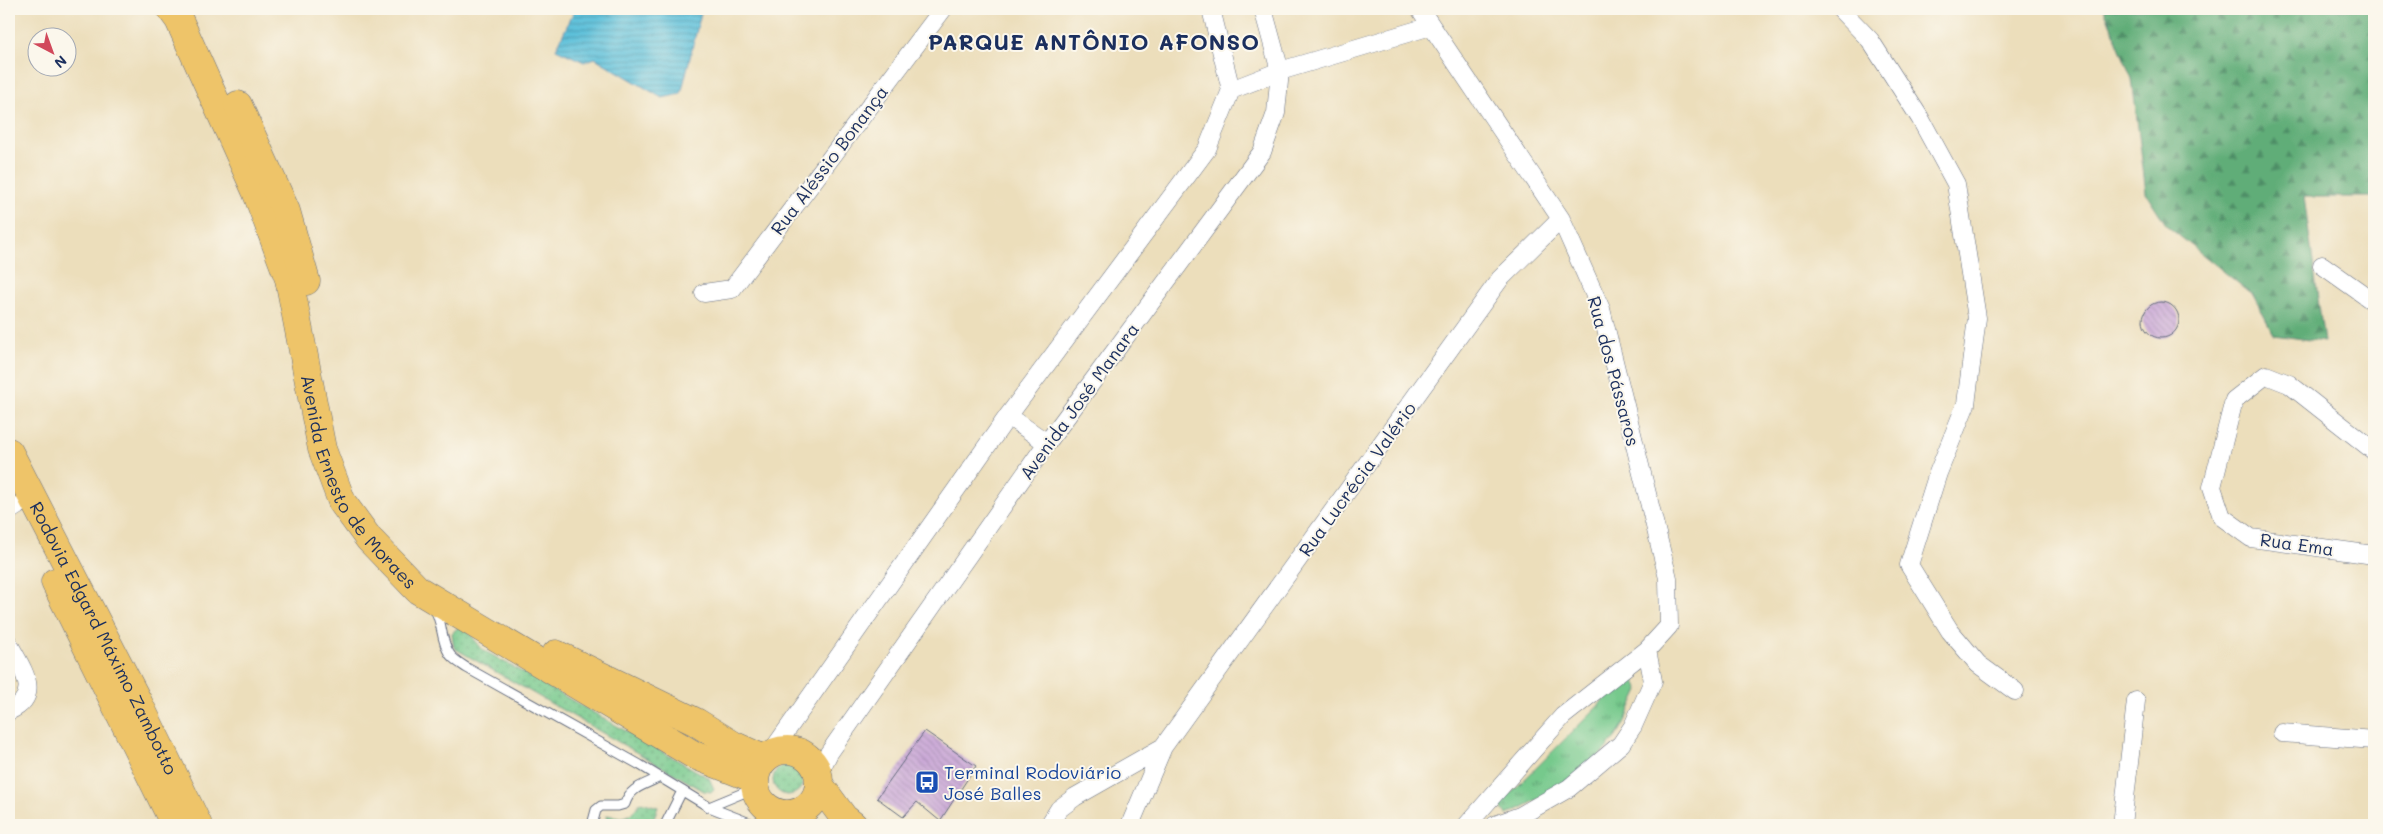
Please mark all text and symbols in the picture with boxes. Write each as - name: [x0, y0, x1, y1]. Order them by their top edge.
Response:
- district label: PARQUE ANTÔNIO AFONSO: [928, 27, 1260, 56]
- north arrow: [28, 28, 78, 78]
- text: N: [51, 52, 71, 73]
- street label: Rua Aléssio Bonança: [765, 80, 893, 240]
- street label: Rua dos Pássaros: [1582, 293, 1646, 449]
- street label: Avenida José Manara: [1014, 318, 1144, 484]
- street label: Avenida Ernesto de Moraes: [296, 373, 422, 594]
- street label: Rua Lucrécia Valério: [1293, 397, 1421, 561]
- street label: Rodovia Edgard Máximo Zambotto: [25, 497, 184, 779]
- street label: Rua Ema: [2259, 527, 2335, 561]
- place label: Terminal Rodoviário José Balles: [944, 760, 1122, 805]
- bus stop icon: Terminal Rodoviário José Balles: [914, 769, 940, 795]

